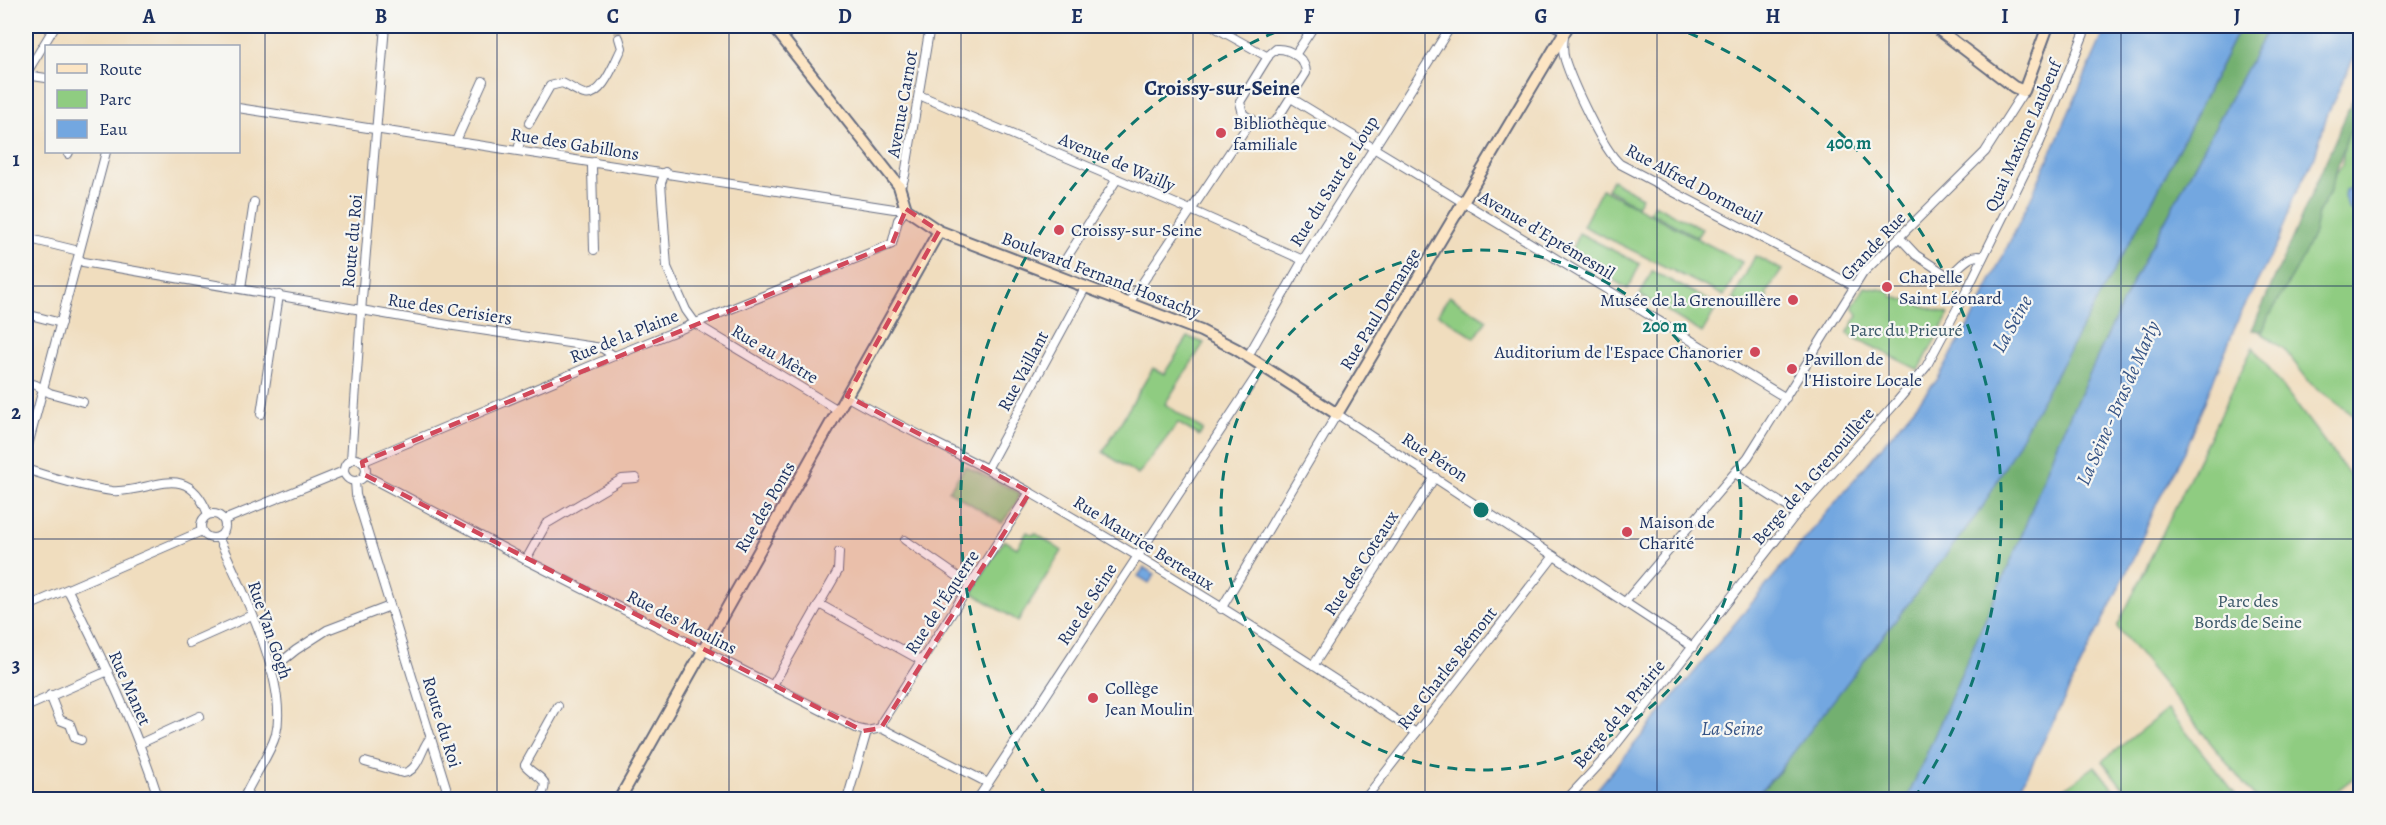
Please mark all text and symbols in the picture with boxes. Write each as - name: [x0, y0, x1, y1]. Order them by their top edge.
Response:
- text: A: [142, 3, 156, 30]
- text: B: [375, 3, 387, 30]
- text: C: [607, 3, 619, 30]
- text: D: [838, 3, 852, 30]
- text: E: [1071, 3, 1083, 30]
- text: F: [1304, 3, 1315, 30]
- text: G: [1534, 3, 1548, 30]
- text: H: [1766, 3, 1781, 30]
- text: I: [2001, 3, 2009, 30]
- text: J: [2234, 3, 2241, 30]
- legend: [45, 45, 240, 153]
- street label: Avenue Carnot: [881, 48, 923, 160]
- street label: Quai Maxime Laubeuf: [1979, 54, 2068, 215]
- text: Route: [99, 57, 142, 81]
- district label: Croissy-sur-Seine: [1144, 74, 1300, 102]
- text: Parc: [99, 87, 131, 111]
- place label: Bibliothèque familiale: [1233, 111, 1327, 156]
- street label: Rue du Saut de Loup: [1284, 111, 1384, 251]
- text: Eau: [99, 117, 128, 141]
- street label: Rue des Gabillons: [509, 122, 641, 166]
- street label: Avenue de Wailly: [1054, 126, 1180, 198]
- marker: Bibliothèque familiale: [1214, 126, 1228, 140]
- text: 400 m: [1827, 131, 1871, 155]
- street label: Rue Alfred Dormeuil: [1622, 138, 1767, 230]
- text: 1: [12, 146, 20, 173]
- street label: Avenue d'Eprémesnil: [1474, 184, 1620, 285]
- street label: Route du Roi: [336, 193, 368, 289]
- street label: Grande Rue: [1835, 206, 1911, 286]
- place label: Croissy-sur-Seine: [1071, 218, 1202, 242]
- marker: Croissy-sur-Seine: [1052, 223, 1066, 237]
- street label: Boulevard Fernand Hostachy: [998, 226, 1205, 324]
- street label: Rue Paul Demange: [1334, 243, 1426, 375]
- place label: Chapelle Saint Léonard: [1899, 265, 2002, 310]
- marker: Chapelle Saint Léonard: [1880, 280, 1894, 294]
- street label: Rue des Cerisiers: [386, 287, 514, 331]
- place label: Musée de la Grenouillère: [1600, 288, 1781, 312]
- water label: La Seine: [1985, 291, 2039, 357]
- marker: Musée de la Grenouillère: [1786, 293, 1800, 307]
- street label: Rue de la Plaine: [566, 303, 682, 369]
- text: 200 m: [1642, 314, 1688, 338]
- water label: La Seine - Bras de Marly: [2070, 316, 2167, 490]
- park label: Parc du Prieuré: [1849, 318, 1963, 342]
- street label: Rue au Mètre: [727, 319, 823, 389]
- street label: Rue Vaillant: [992, 327, 1054, 415]
- place label: Auditorium de l'Espace Chanorier: [1494, 340, 1743, 364]
- marker: Auditorium de l'Espace Chanorier: [1748, 345, 1762, 359]
- place label: Pavillon de l'Histoire Locale: [1804, 347, 1922, 392]
- marker: Pavillon de l'Histoire Locale: [1785, 362, 1799, 376]
- text: 2: [11, 399, 21, 426]
- street label: Berge de la Grenouillère: [1746, 402, 1880, 550]
- street label: Rue Péron: [1397, 427, 1473, 487]
- street label: Rue des Ponts: [729, 457, 801, 557]
- street label: Rue Maurice Berteaux: [1069, 490, 1220, 596]
- centre of rings: [1471, 500, 1491, 520]
- street label: Rue des Coteaux: [1318, 505, 1404, 620]
- place label: Maison de Charité: [1639, 510, 1715, 555]
- marker: Maison de Charité: [1620, 525, 1634, 539]
- street label: Rue de l'Équerre: [899, 545, 985, 659]
- street label: Rue de Seine: [1052, 558, 1122, 650]
- street label: Rue Van Gogh: [242, 578, 298, 683]
- street label: Rue des Moulins: [623, 584, 741, 660]
- park label: Parc des Bords de Seine: [2194, 589, 2302, 634]
- street label: Rue Charles Bémont: [1391, 602, 1503, 734]
- street label: Rue Manet: [103, 647, 157, 729]
- text: 3: [12, 652, 20, 679]
- street label: Berge de la Prairie: [1568, 654, 1670, 774]
- street label: Route du Roi: [417, 673, 467, 771]
- place label: Collège Jean Moulin: [1105, 676, 1193, 721]
- marker: Collège Jean Moulin: [1086, 691, 1100, 705]
- water label: La Seine: [1701, 715, 1763, 742]

